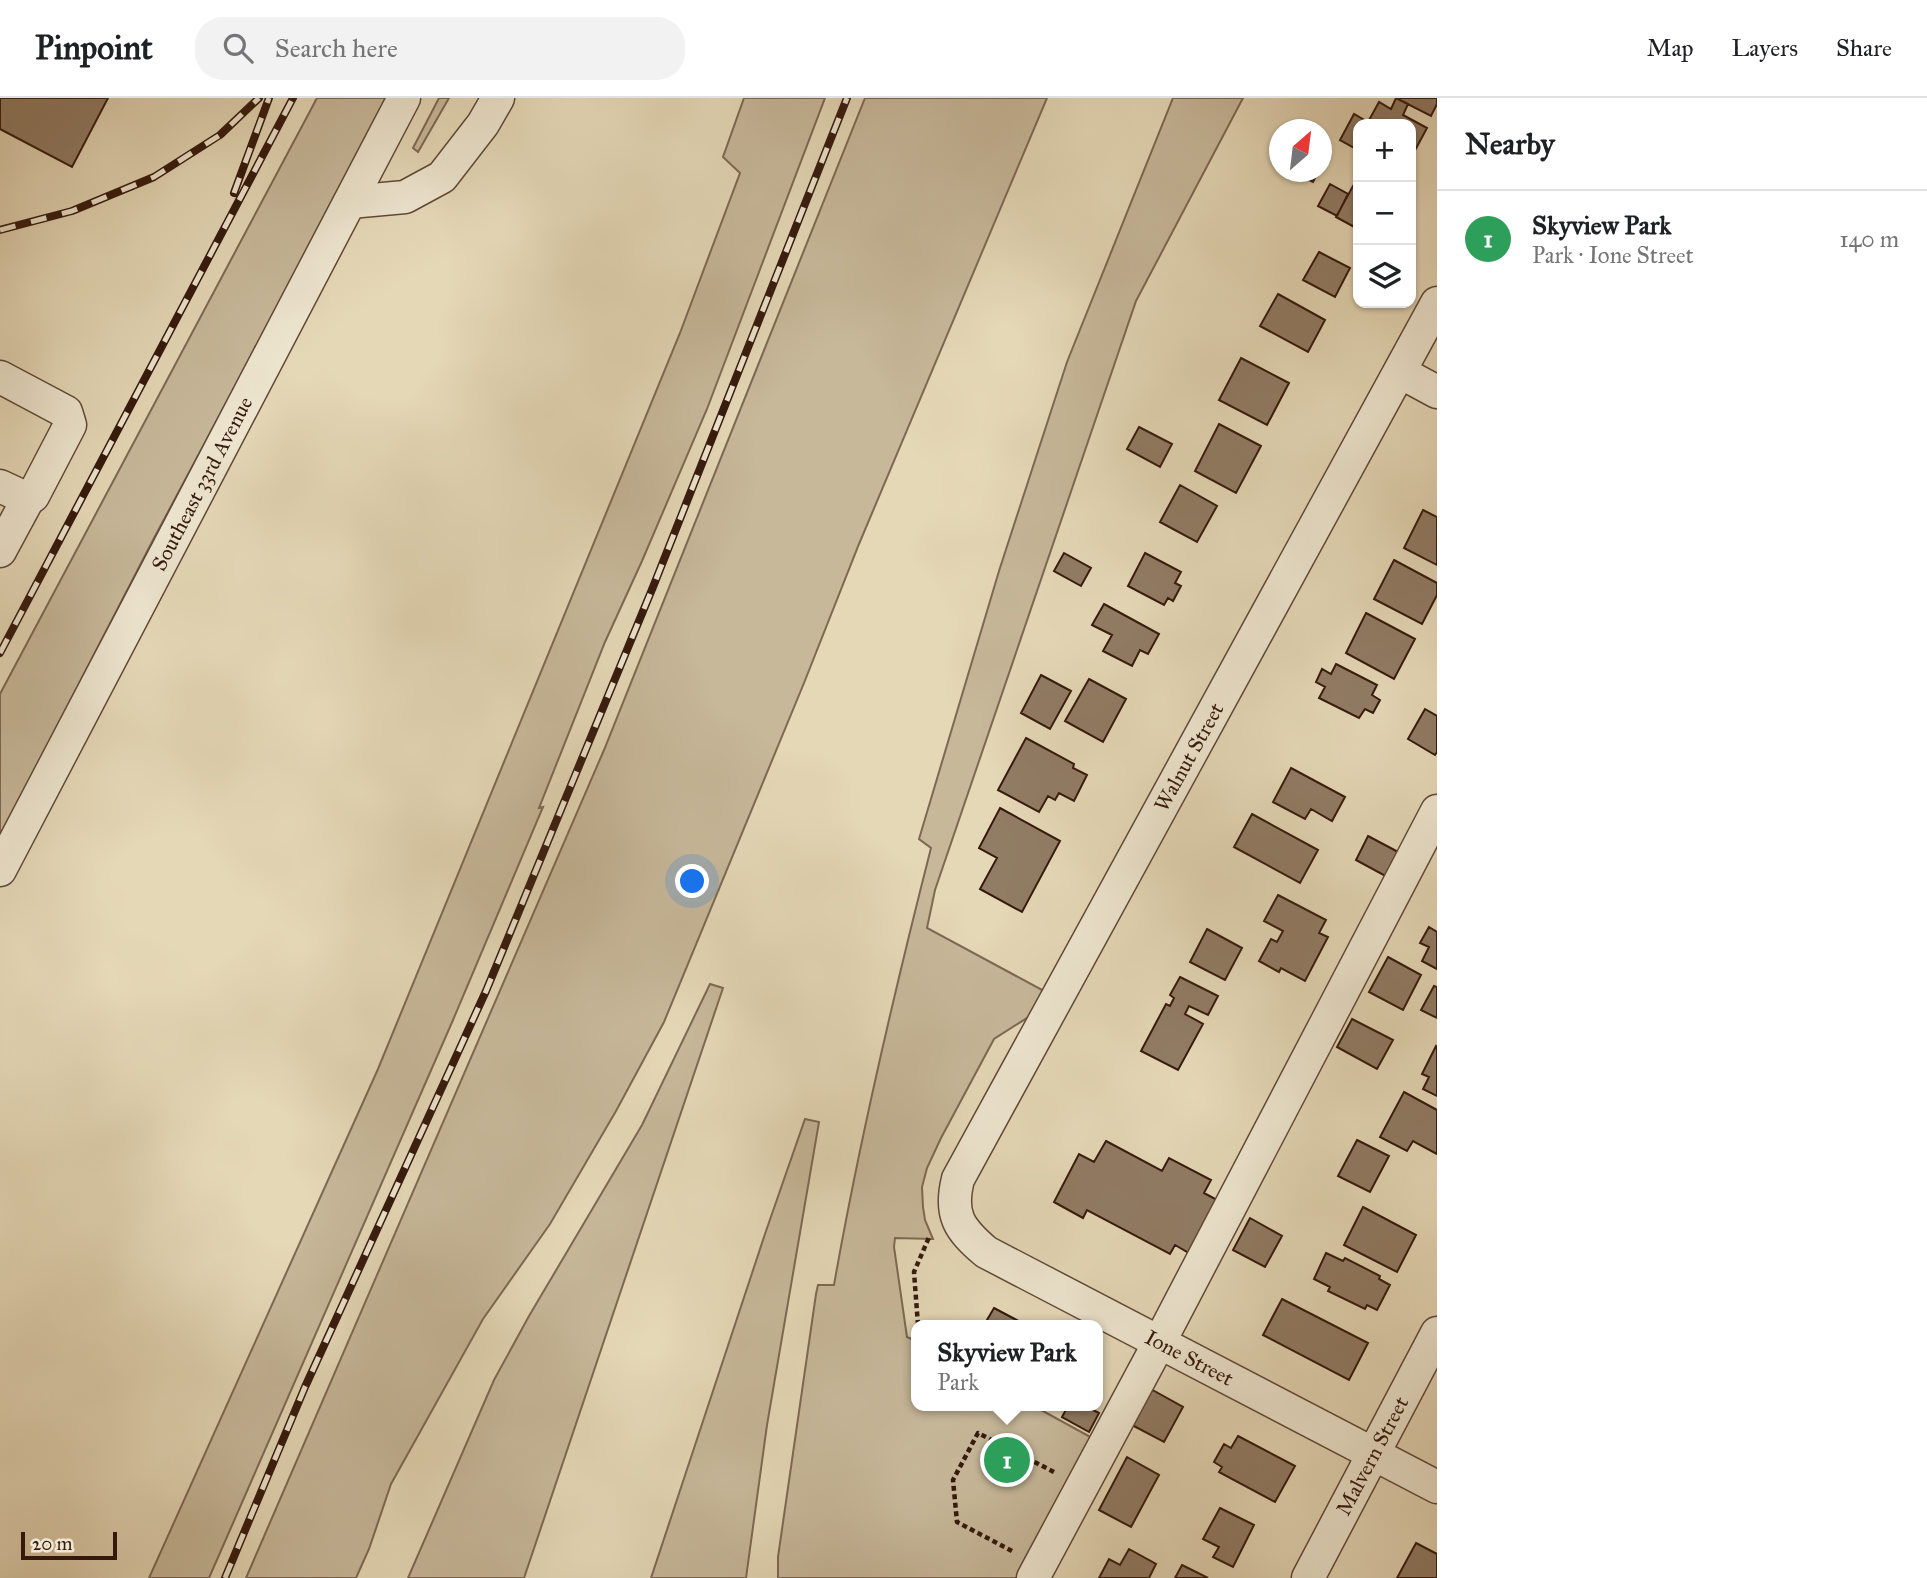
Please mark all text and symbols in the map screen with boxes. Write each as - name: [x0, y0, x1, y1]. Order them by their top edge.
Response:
- search box: [195, 17, 685, 80]
- text: Pinpoint: [35, 28, 153, 68]
- icon: search: [219, 29, 257, 67]
- text: Search here: [275, 32, 398, 64]
- text: Map: [1647, 33, 1694, 63]
- text: Layers: [1732, 33, 1798, 63]
- text: Share: [1836, 33, 1892, 63]
- north arrow: [1269, 119, 1332, 182]
- map controls: [1353, 119, 1416, 308]
- button: +: [1353, 119, 1416, 182]
- text: Nearby: [1465, 126, 1555, 162]
- button: −: [1353, 182, 1416, 245]
- text: Skyview Park: [1532, 209, 1671, 241]
- text: 1: [1483, 225, 1493, 253]
- text: 140 m: [1839, 225, 1899, 253]
- text: Park · Ione Street: [1532, 241, 1694, 269]
- button: layers: [1353, 245, 1416, 308]
- street label: Southeast 33rd Avenue: [146, 392, 259, 575]
- street label: Walnut Street: [1149, 698, 1230, 816]
- your location: [675, 864, 709, 898]
- popup: [911, 1320, 1103, 1411]
- street label: Ione Street: [1141, 1324, 1238, 1392]
- text: Skyview Park: [937, 1336, 1077, 1368]
- text: Park: [937, 1368, 979, 1396]
- street label: Malvern Street: [1330, 1392, 1414, 1520]
- pin: 1: [984, 1434, 1030, 1486]
- scale bar: [21, 1529, 117, 1561]
- text: 20 m: [32, 1532, 73, 1555]

